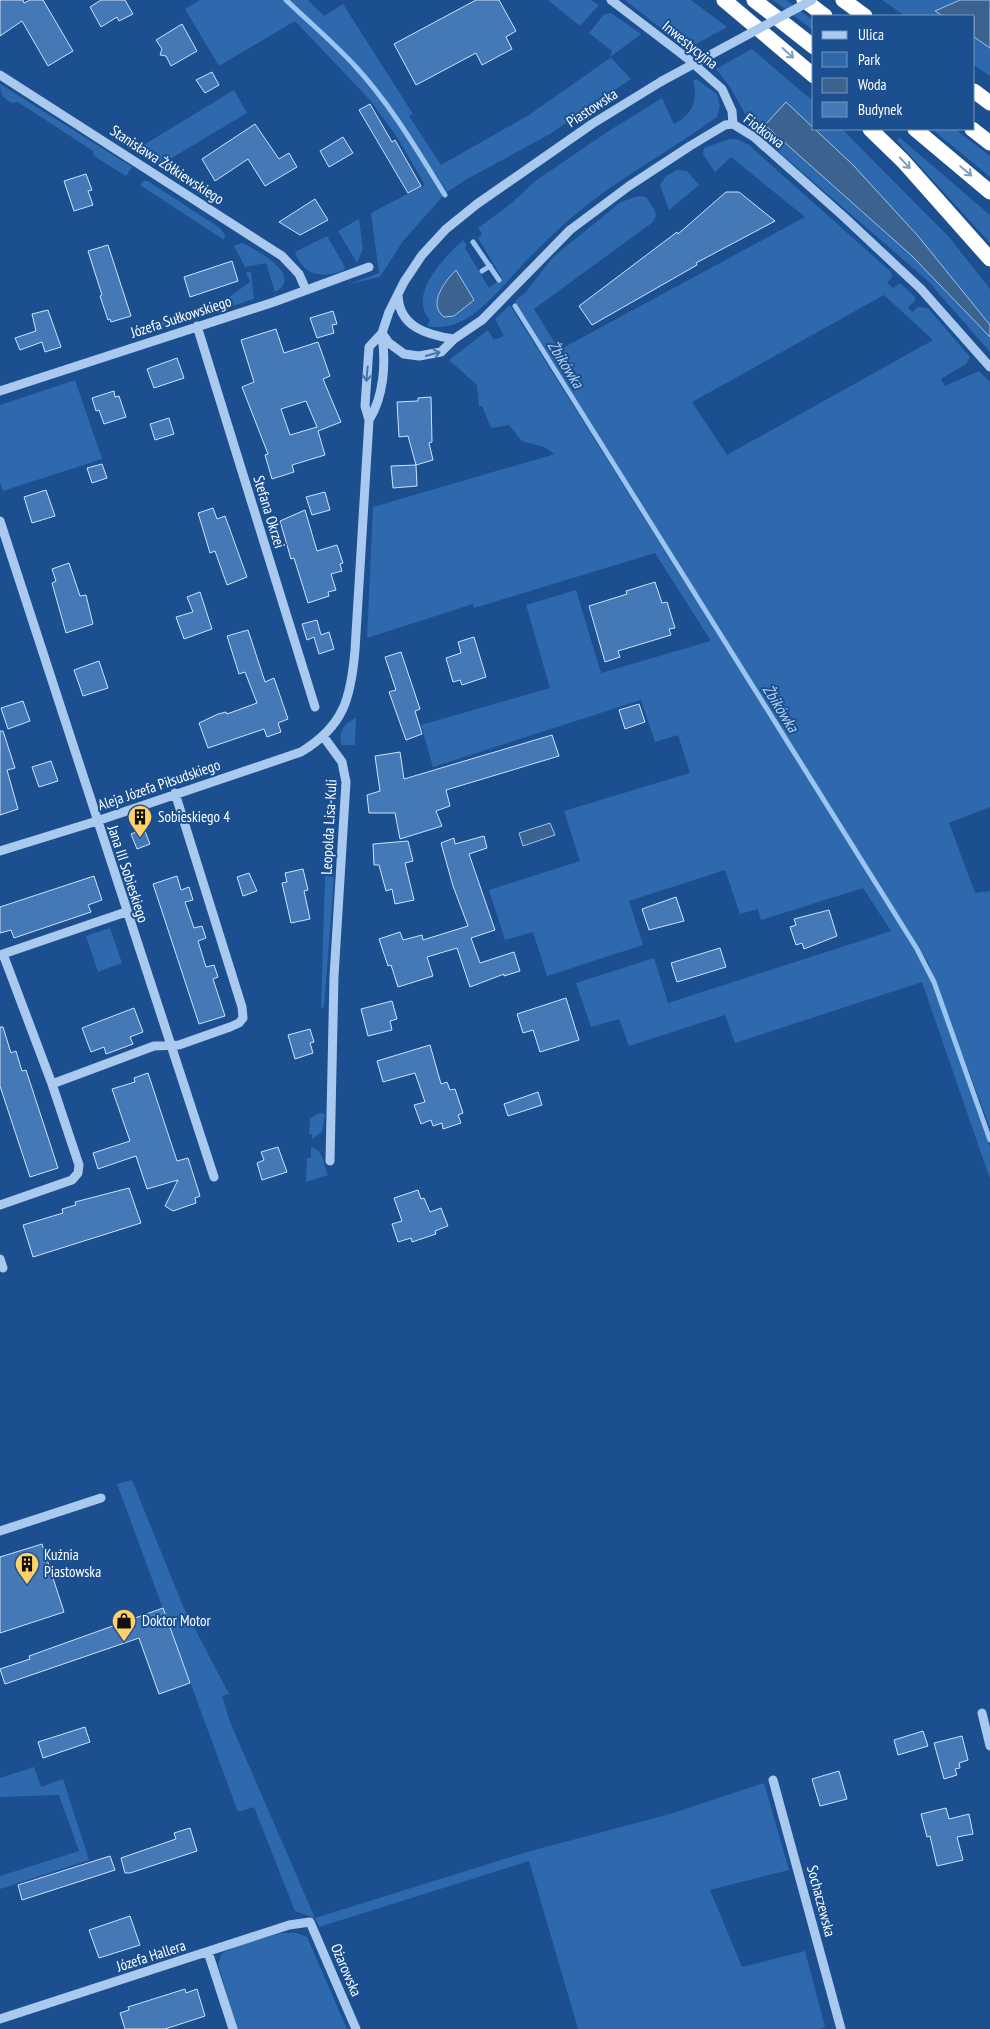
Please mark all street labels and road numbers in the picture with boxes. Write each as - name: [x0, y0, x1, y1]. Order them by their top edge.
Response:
- street label: Inwestycyjna: [659, 16, 722, 73]
- street label: Piastowska: [563, 84, 621, 131]
- street label: Fiołkowa: [740, 109, 789, 152]
- street label: Stanisława Żółkiewskiego: [107, 121, 228, 208]
- street label: Józefa Sułkowskiego: [127, 291, 234, 342]
- street label: Stefana Okrzei: [249, 473, 290, 551]
- street label: Aleja Józefa Piłsudskiego: [95, 755, 223, 814]
- street label: Leopolda Lisa-Kuli: [317, 779, 340, 875]
- street label: Jana III Sobieskiego: [104, 822, 153, 925]
- street label: Sochaczewska: [803, 1863, 840, 1939]
- street label: Józefa Hallera: [113, 1935, 188, 1976]
- street label: Ożarowska: [327, 1941, 366, 1999]

